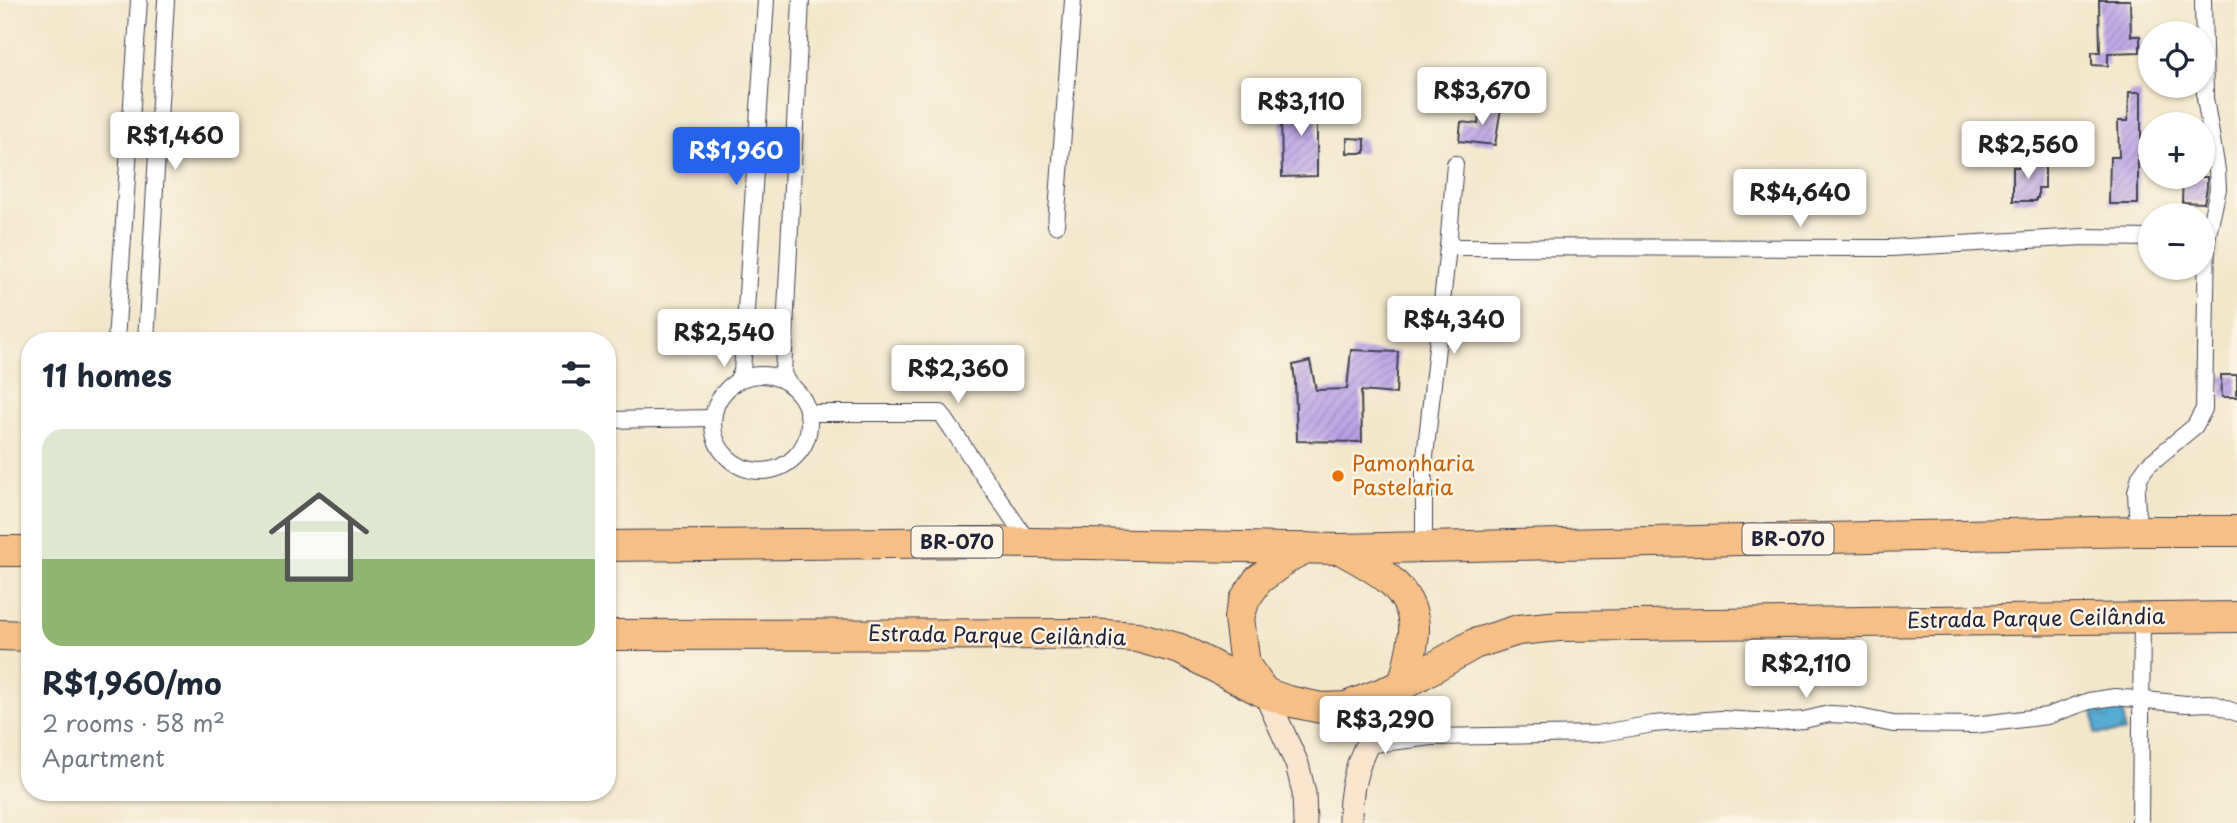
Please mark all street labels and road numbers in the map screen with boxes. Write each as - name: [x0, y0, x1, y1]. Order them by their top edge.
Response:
- road number: BR-070: [1742, 524, 1834, 554]
- road number: BR-070: [912, 526, 1002, 558]
- street label: Estrada Parque Ceilândia: [1907, 599, 2166, 635]
- street label: Estrada Parque Ceilândia: [868, 616, 1127, 652]

